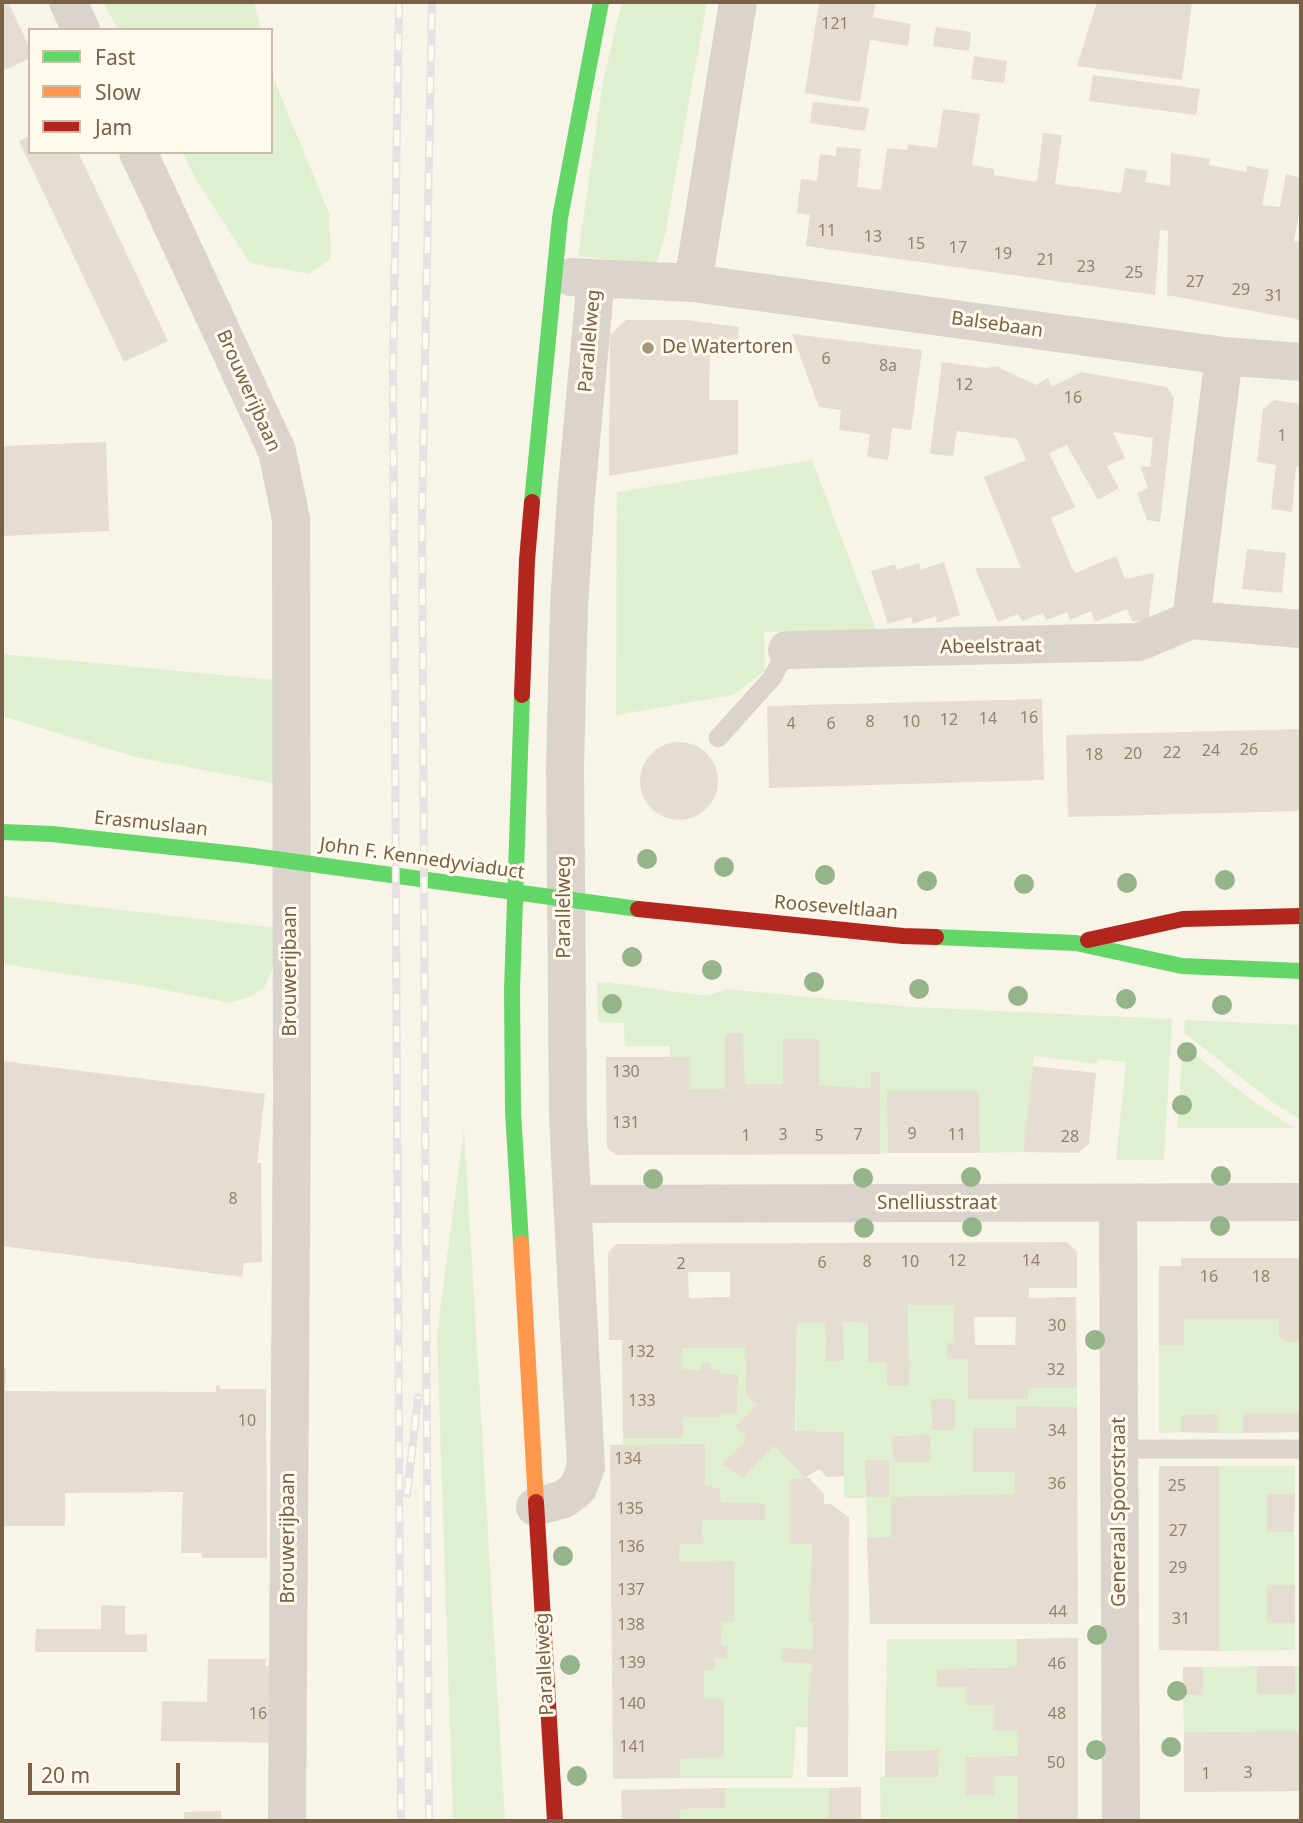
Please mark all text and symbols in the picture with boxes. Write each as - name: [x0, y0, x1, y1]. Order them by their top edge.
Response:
- house number: 121: [821, 14, 849, 34]
- legend: [28, 28, 273, 154]
- text: Fast: [95, 43, 135, 71]
- text: Slow: [95, 78, 141, 106]
- text: Jam: [95, 113, 132, 141]
- house number: 11: [818, 221, 836, 241]
- house number: 13: [864, 227, 882, 247]
- house number: 15: [907, 234, 925, 254]
- house number: 17: [949, 238, 967, 258]
- house number: 19: [994, 244, 1012, 264]
- house number: 21: [1037, 250, 1055, 270]
- house number: 23: [1077, 257, 1095, 277]
- house number: 25: [1125, 263, 1143, 283]
- house number: 27: [1186, 272, 1204, 292]
- house number: 29: [1232, 280, 1250, 300]
- house number: 31: [1265, 286, 1283, 306]
- street label: Parallelweg: [574, 289, 606, 393]
- street label: Balsebaan: [950, 307, 1044, 343]
- street label: Brouwerijbaan: [211, 326, 285, 456]
- place label: De Watertoren: [662, 337, 793, 359]
- marker: De Watertoren: [640, 340, 656, 356]
- house number: 6: [821, 349, 831, 369]
- house number: 8a: [879, 356, 897, 376]
- house number: 12: [955, 375, 973, 395]
- house number: 16: [1064, 388, 1082, 408]
- house number: 1: [1277, 426, 1287, 446]
- street label: Abeelstraat: [940, 635, 1042, 659]
- house number: 16: [1020, 708, 1038, 728]
- house number: 14: [979, 709, 997, 729]
- house number: 12: [940, 710, 958, 730]
- house number: 8: [865, 712, 875, 732]
- house number: 10: [902, 712, 920, 732]
- house number: 4: [786, 714, 796, 734]
- house number: 6: [826, 714, 836, 734]
- house number: 26: [1240, 740, 1258, 760]
- house number: 24: [1202, 741, 1220, 761]
- house number: 22: [1163, 743, 1181, 763]
- house number: 20: [1124, 744, 1142, 764]
- house number: 18: [1085, 745, 1103, 765]
- street label: Erasmuslaan: [93, 807, 209, 841]
- street label: John F. Kennedyviaduct: [318, 833, 526, 885]
- street label: Parallelweg: [554, 855, 576, 959]
- street label: Rooseveltlaan: [773, 891, 899, 925]
- street label: Brouwerijbaan: [280, 905, 302, 1037]
- house number: 130: [612, 1062, 640, 1082]
- house number: 131: [612, 1113, 640, 1133]
- house number: 9: [907, 1124, 917, 1144]
- house number: 3: [778, 1125, 788, 1145]
- house number: 7: [853, 1125, 863, 1145]
- house number: 11: [948, 1125, 966, 1145]
- house number: 1: [741, 1126, 751, 1146]
- house number: 5: [814, 1126, 824, 1146]
- house number: 28: [1061, 1127, 1079, 1147]
- house number: 8: [228, 1189, 238, 1209]
- street label: Snelliusstraat: [877, 1193, 997, 1215]
- house number: 12: [948, 1251, 966, 1271]
- house number: 14: [1022, 1251, 1040, 1271]
- house number: 8: [862, 1252, 872, 1272]
- house number: 10: [901, 1252, 919, 1272]
- house number: 6: [817, 1253, 827, 1273]
- house number: 2: [676, 1254, 686, 1274]
- house number: 16: [1200, 1267, 1218, 1287]
- house number: 18: [1252, 1267, 1270, 1287]
- house number: 30: [1048, 1316, 1066, 1336]
- house number: 132: [627, 1342, 655, 1362]
- house number: 32: [1047, 1360, 1065, 1380]
- house number: 133: [628, 1391, 656, 1411]
- house number: 10: [238, 1411, 256, 1431]
- street label: Generaal Spoorstraat: [1109, 1417, 1131, 1607]
- house number: 34: [1048, 1421, 1066, 1441]
- house number: 134: [614, 1449, 642, 1469]
- street label: Brouwerijbaan: [278, 1472, 300, 1604]
- house number: 36: [1048, 1474, 1066, 1494]
- house number: 25: [1168, 1476, 1186, 1496]
- house number: 135: [616, 1499, 644, 1519]
- house number: 27: [1169, 1521, 1187, 1541]
- house number: 136: [617, 1537, 645, 1557]
- house number: 29: [1169, 1558, 1187, 1578]
- house number: 137: [617, 1580, 645, 1600]
- house number: 44: [1049, 1602, 1067, 1622]
- house number: 31: [1172, 1609, 1190, 1629]
- street label: Parallelweg: [531, 1612, 559, 1716]
- house number: 138: [617, 1615, 645, 1635]
- house number: 139: [618, 1653, 646, 1673]
- house number: 46: [1048, 1654, 1066, 1674]
- house number: 140: [618, 1694, 646, 1714]
- house number: 16: [249, 1704, 267, 1724]
- house number: 48: [1048, 1704, 1066, 1724]
- house number: 141: [619, 1737, 647, 1757]
- scale bar: [32, 1750, 184, 1794]
- house number: 50: [1047, 1753, 1065, 1773]
- text: 20 m: [41, 1761, 90, 1789]
- house number: 3: [1243, 1763, 1253, 1783]
- house number: 1: [1201, 1764, 1211, 1784]

